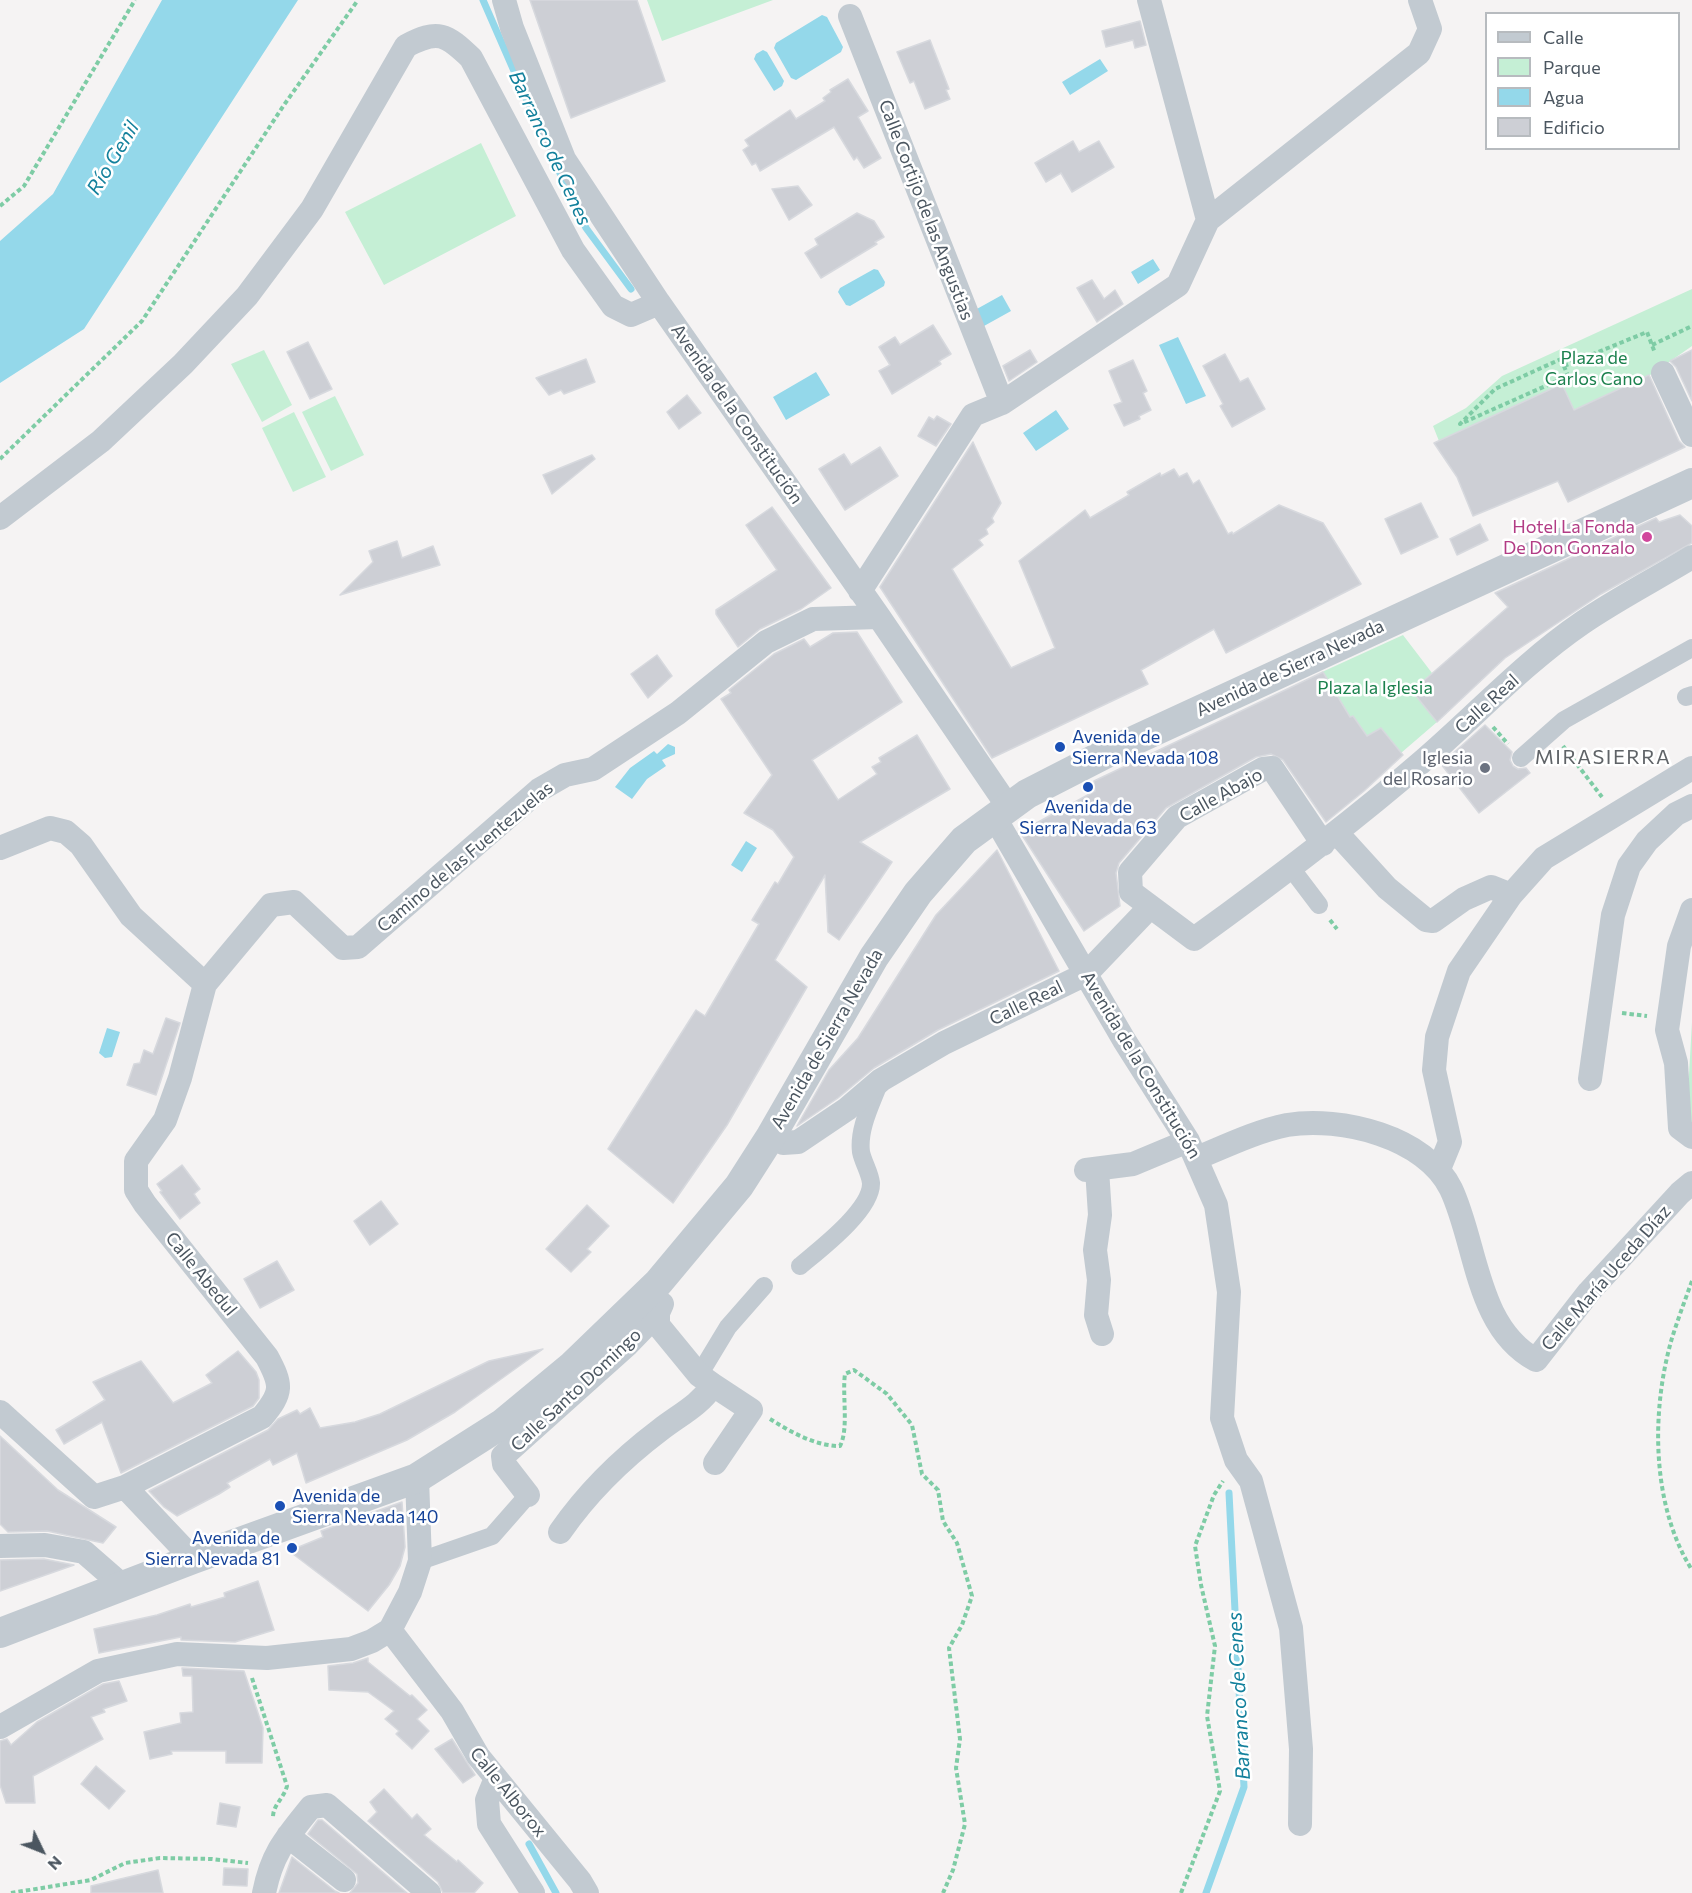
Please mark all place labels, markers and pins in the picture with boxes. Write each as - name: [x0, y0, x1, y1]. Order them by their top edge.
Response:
- place label: Hotel La Fonda De Don Gonzalo: [1503, 516, 1635, 558]
- marker: Hotel La Fonda De Don Gonzalo: [1640, 530, 1654, 544]
- place label: Avenida de Sierra Nevada 108: [1072, 726, 1219, 768]
- marker: Avenida de Sierra Nevada 108: [1053, 740, 1067, 754]
- place label: Iglesia del Rosario: [1383, 747, 1473, 789]
- marker: Iglesia del Rosario: [1478, 761, 1492, 775]
- marker: Avenida de Sierra Nevada 63: [1081, 780, 1095, 794]
- place label: Avenida de Sierra Nevada 63: [1019, 796, 1157, 838]
- place label: Avenida de Sierra Nevada 140: [292, 1485, 439, 1528]
- marker: Avenida de Sierra Nevada 140: [273, 1499, 287, 1513]
- place label: Avenida de Sierra Nevada 81: [145, 1527, 280, 1570]
- marker: Avenida de Sierra Nevada 81: [285, 1541, 299, 1555]

